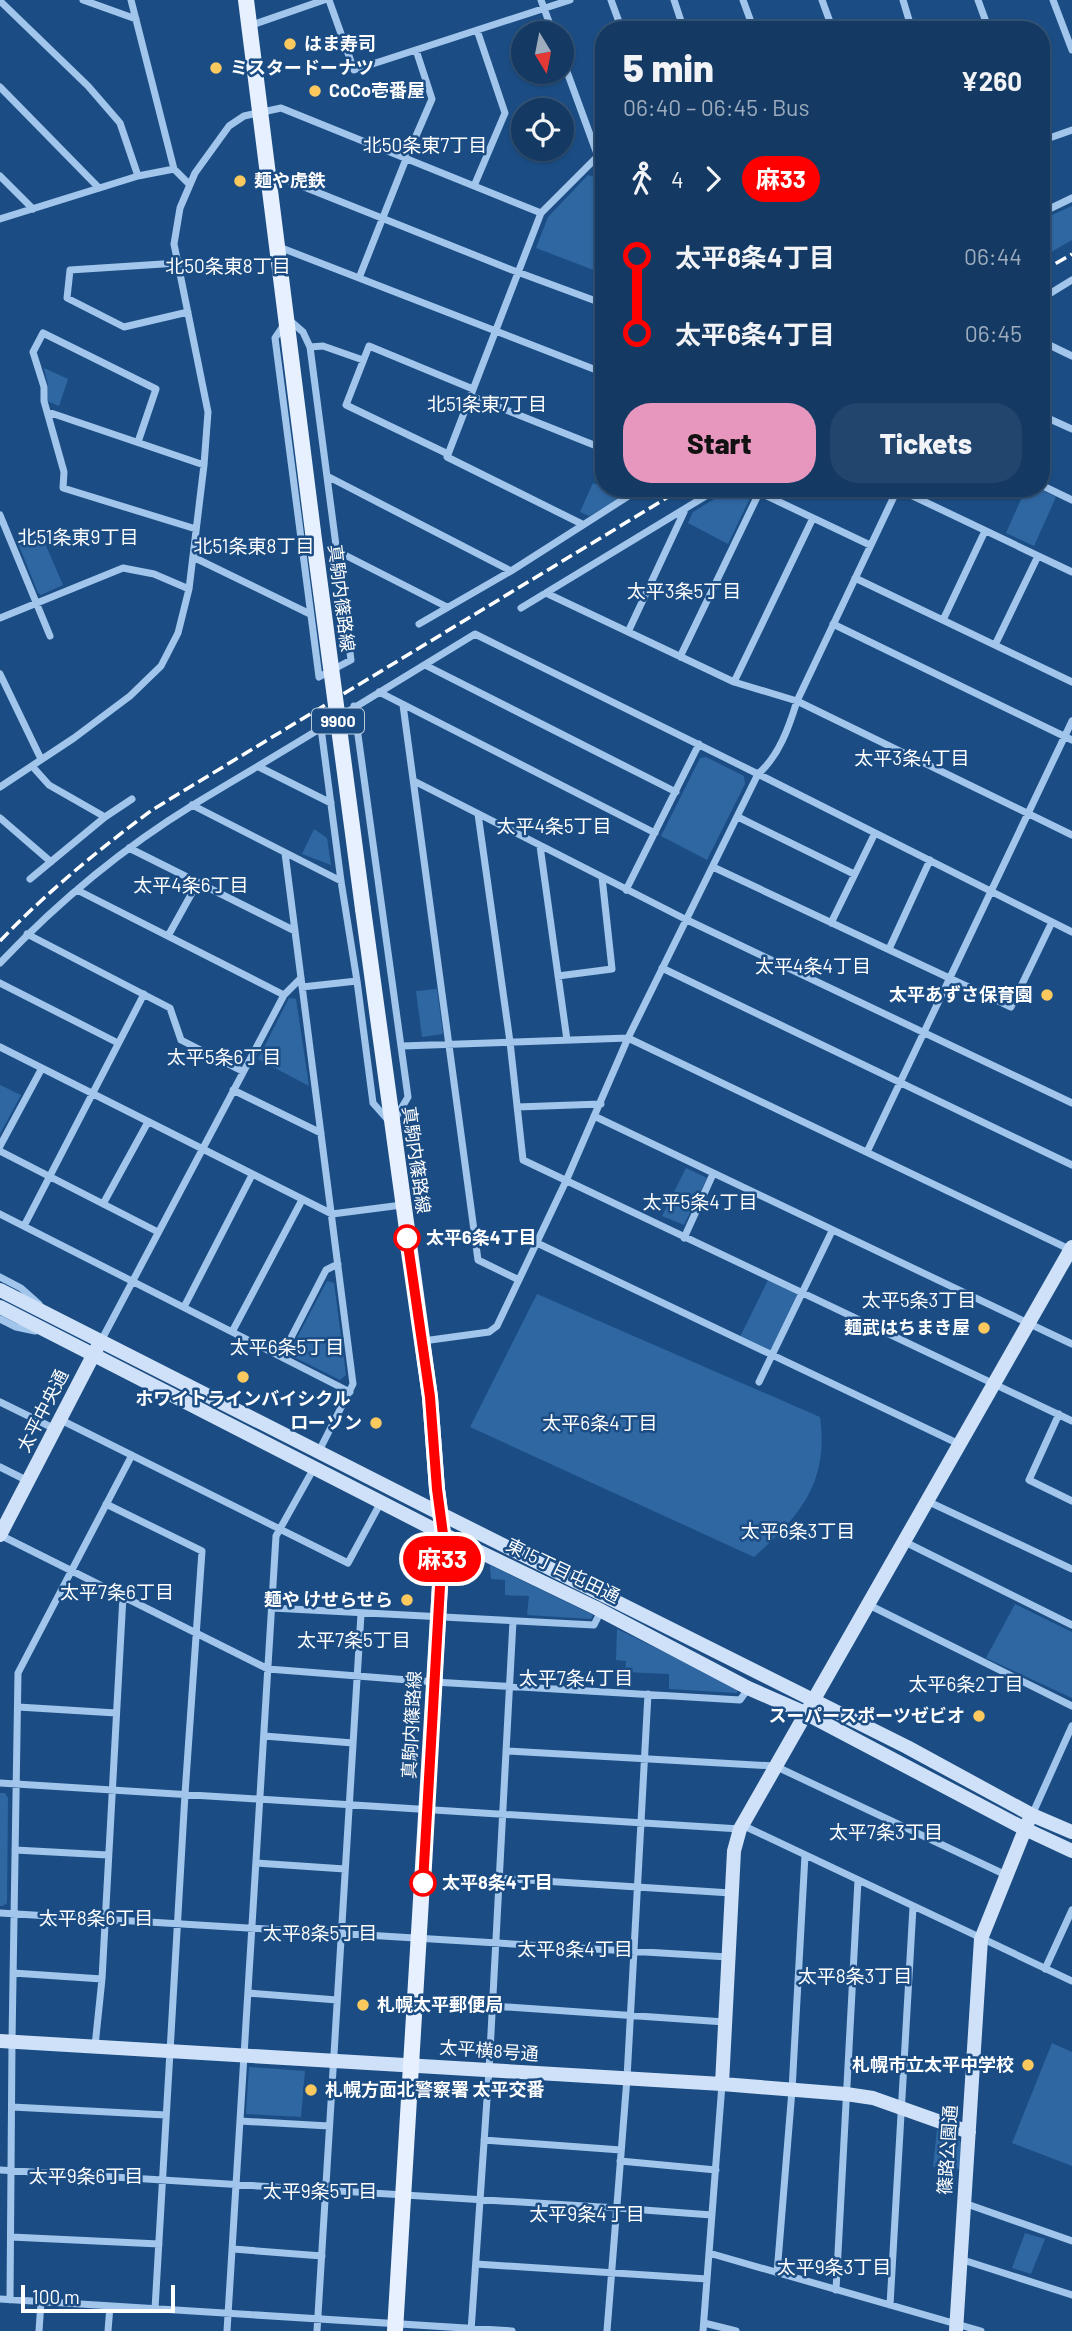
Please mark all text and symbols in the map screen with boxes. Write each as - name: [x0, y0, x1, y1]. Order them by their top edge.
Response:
- north arrow: [511, 21, 574, 84]
- map controls: [511, 21, 574, 161]
- place label: はま寿司: [304, 32, 376, 54]
- marker: はま寿司: [282, 36, 298, 52]
- text: 5 min: [623, 44, 714, 90]
- place label: ミスタードーナツ: [230, 56, 374, 78]
- marker: ミスタードーナツ: [208, 60, 224, 76]
- text: ¥260: [961, 65, 1022, 96]
- place label: CoCo壱番屋: [329, 79, 425, 101]
- marker: CoCo壱番屋: [307, 83, 323, 99]
- text: 06:40 – 06:45 · Bus: [623, 93, 810, 121]
- button: locate: [511, 98, 574, 161]
- district label: 北50条東7丁目: [363, 133, 487, 156]
- icon: walk: [623, 160, 661, 198]
- icon: forward: [694, 160, 732, 198]
- text: 麻33: [756, 164, 806, 193]
- text: 4: [671, 165, 684, 193]
- place label: 麺や虎鉄: [254, 169, 326, 191]
- marker: 麺や虎鉄: [232, 173, 248, 189]
- text: 太平8条4丁目: [675, 241, 835, 272]
- text: 06:44: [964, 242, 1022, 270]
- district label: 北50条東8丁目: [165, 254, 291, 277]
- text: 太平6条4丁目: [675, 318, 835, 349]
- text: 06:45: [965, 319, 1022, 347]
- district label: 北51条東7丁目: [427, 392, 547, 415]
- button: Start: [623, 403, 816, 483]
- button: Tickets: [830, 403, 1022, 483]
- district label: 北51条東9丁目: [18, 525, 138, 548]
- district label: 北51条東8丁目: [194, 534, 314, 557]
- street label: 真駒内篠路線: [324, 543, 359, 653]
- district label: 太平3条5丁目: [627, 579, 741, 602]
- road number: 9900: [312, 708, 364, 734]
- district label: 太平3条4丁目: [854, 746, 970, 769]
- district label: 太平4条5丁目: [496, 814, 612, 837]
- district label: 太平4条6丁目: [133, 873, 249, 896]
- district label: 太平4条4丁目: [755, 954, 871, 977]
- place label: 太平あずさ保育園: [889, 983, 1033, 1005]
- marker: 太平あずさ保育園: [1039, 987, 1055, 1003]
- district label: 太平5条6丁目: [167, 1045, 281, 1068]
- street label: 真駒内篠路線: [399, 1105, 435, 1215]
- district label: 太平5条4丁目: [642, 1190, 758, 1213]
- marker: 太平6条4丁目: [394, 1225, 420, 1251]
- place label: 太平6条4丁目: [426, 1226, 537, 1248]
- district label: 太平5条3丁目: [862, 1288, 976, 1311]
- place label: 麺武はちまき屋: [844, 1316, 970, 1338]
- marker: 麺武はちまき屋: [976, 1320, 992, 1336]
- district label: 太平6条5丁目: [230, 1335, 344, 1358]
- street label: 太平中央通: [12, 1365, 72, 1456]
- marker: ホワイトラインバイシクル: [235, 1369, 251, 1385]
- place label: ホワイトラインバイシクル: [135, 1387, 351, 1409]
- place label: ローソン: [290, 1411, 362, 1433]
- district label: 太平6条4丁目: [542, 1411, 658, 1434]
- marker: ローソン: [368, 1415, 384, 1431]
- district label: 太平6条3丁目: [741, 1519, 855, 1542]
- street label: 東15丁目屯田通: [503, 1533, 624, 1607]
- line badge: 麻33: [402, 1536, 482, 1582]
- text: 麻33: [417, 1544, 467, 1573]
- district label: 太平7条6丁目: [60, 1580, 174, 1603]
- place label: 麺や けせらせら: [264, 1588, 393, 1610]
- marker: 麺や けせらせら: [399, 1592, 415, 1608]
- district label: 太平7条5丁目: [297, 1628, 411, 1651]
- district label: 太平7条4丁目: [519, 1666, 633, 1689]
- street label: 真駒内篠路線: [397, 1670, 425, 1779]
- district label: 太平6条2丁目: [909, 1672, 1023, 1695]
- place label: スーパースポーツゼビオ: [768, 1704, 965, 1726]
- marker: スーパースポーツゼビオ: [971, 1708, 987, 1724]
- district label: 太平7条3丁目: [829, 1820, 943, 1843]
- marker: 太平8条4丁目: [410, 1870, 436, 1896]
- place label: 太平8条4丁目: [442, 1871, 553, 1893]
- district label: 太平8条6丁目: [39, 1906, 153, 1929]
- district label: 太平8条5丁目: [263, 1921, 377, 1944]
- district label: 太平8条4丁目: [517, 1937, 633, 1960]
- district label: 太平8条3丁目: [798, 1964, 912, 1987]
- place label: 札幌太平郵便局: [377, 1993, 503, 2015]
- marker: 札幌太平郵便局: [355, 1997, 371, 2013]
- street label: 太平横8号通: [439, 2036, 539, 2064]
- place label: 札幌市立太平中学校: [852, 2053, 1014, 2075]
- marker: 札幌市立太平中学校: [1020, 2057, 1036, 2073]
- place label: 札幌方面北警察署 太平交番: [325, 2078, 545, 2100]
- marker: 札幌方面北警察署 太平交番: [303, 2082, 319, 2098]
- street label: 篠路公園通: [933, 2104, 961, 2196]
- district label: 太平9条6丁目: [29, 2164, 143, 2187]
- district label: 太平9条5丁目: [263, 2179, 377, 2202]
- district label: 太平9条4丁目: [529, 2202, 645, 2225]
- district label: 太平9条3丁目: [777, 2255, 891, 2278]
- scale bar: [21, 2282, 175, 2314]
- text: 100 m: [32, 2285, 80, 2308]

